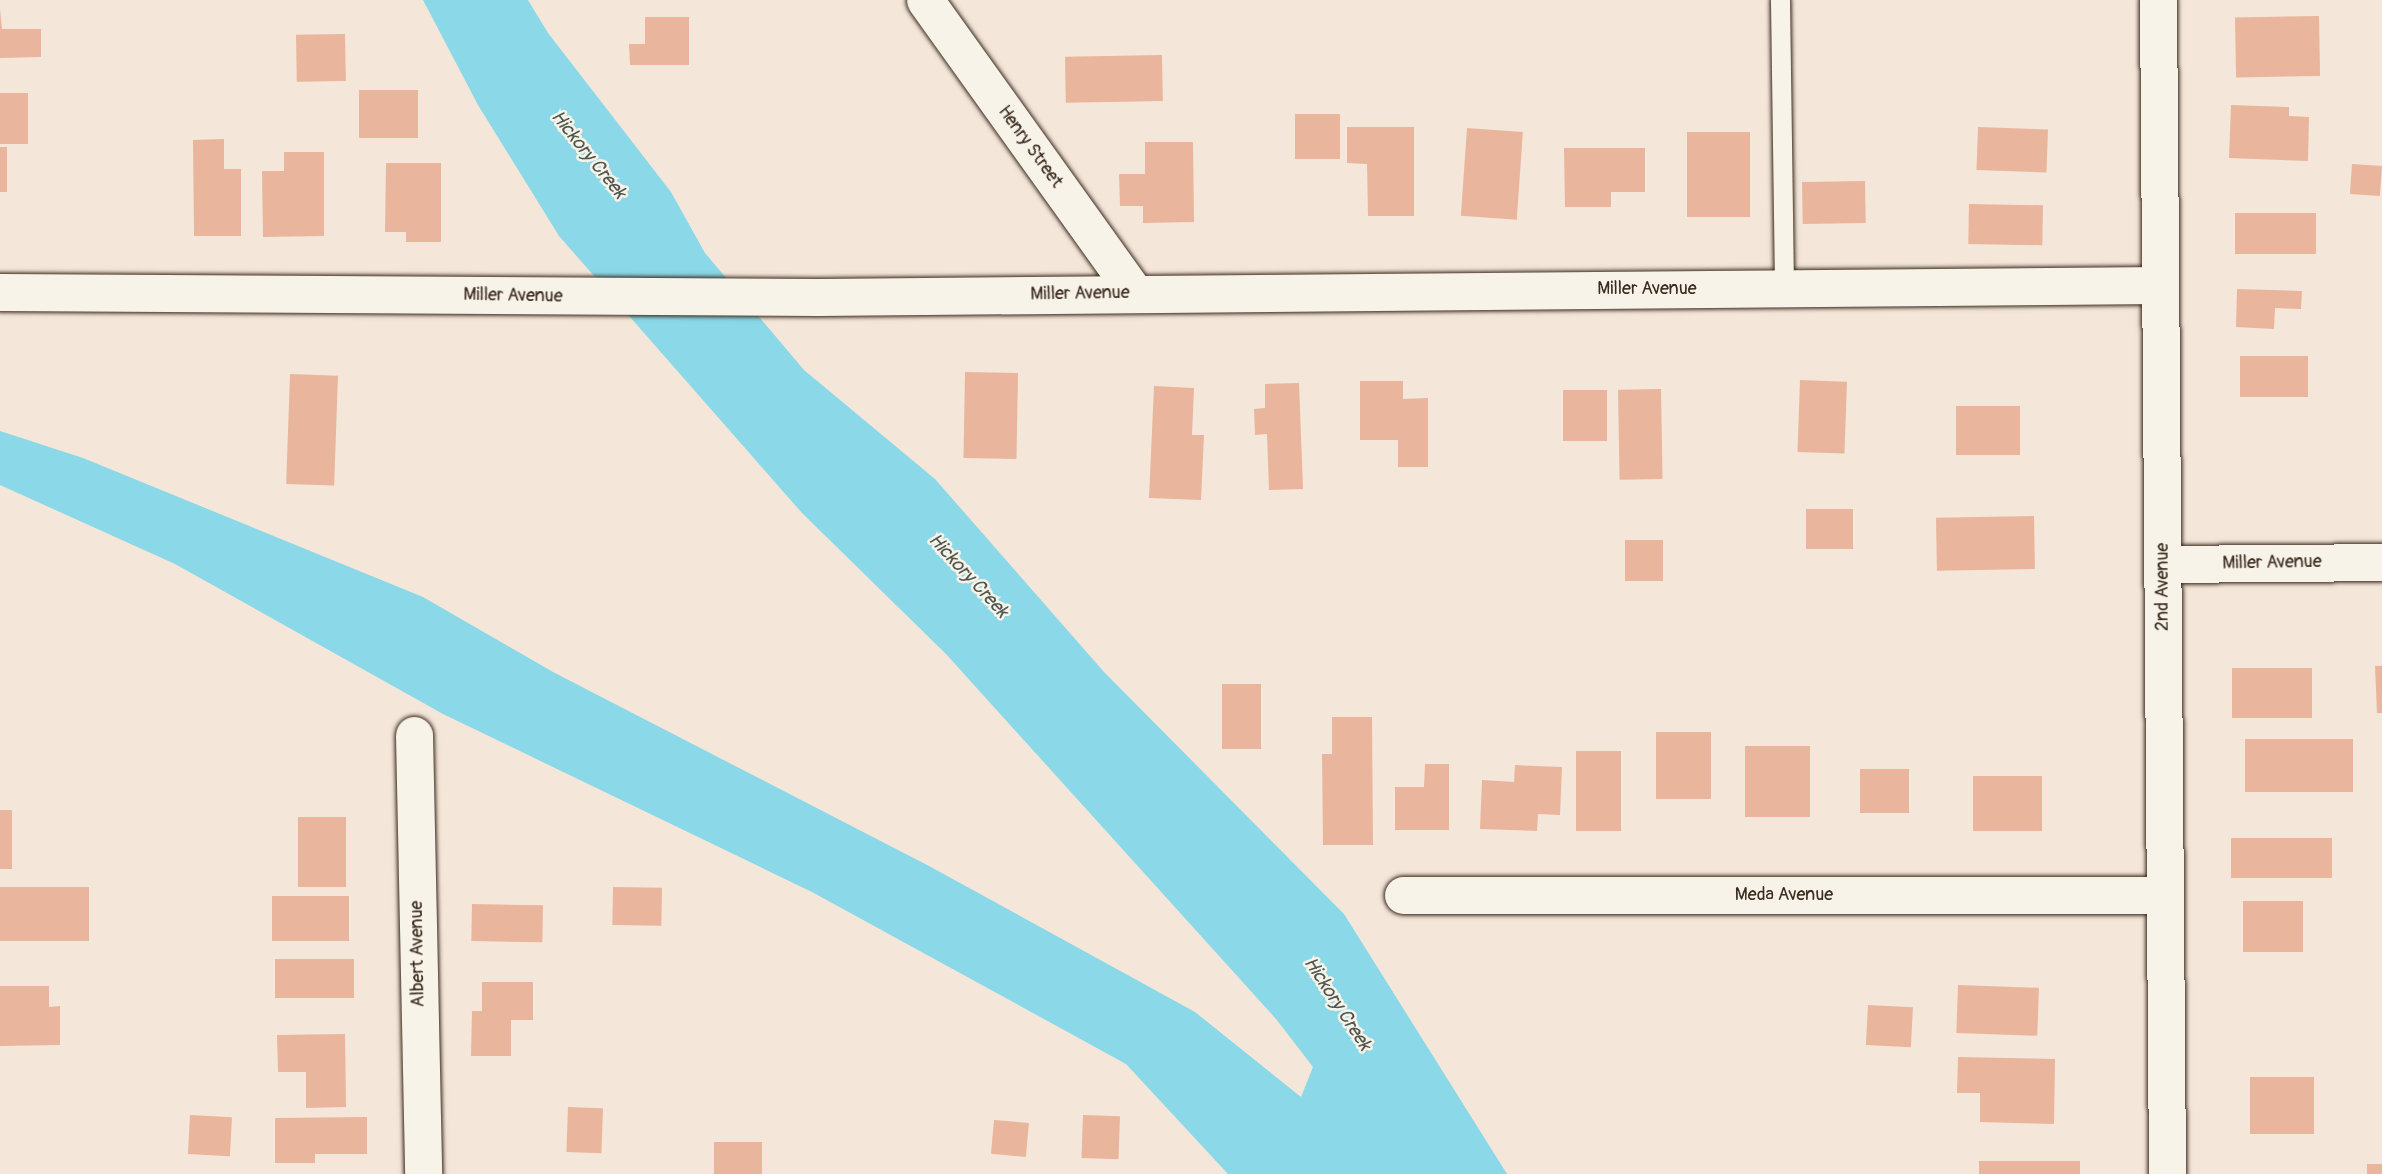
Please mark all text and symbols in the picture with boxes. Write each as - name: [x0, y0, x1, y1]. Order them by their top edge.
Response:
- street label: Henry Street: [993, 102, 1067, 192]
- water label: Hickory Creek: [545, 106, 631, 204]
- street label: Miller Avenue: [1597, 278, 1697, 300]
- street label: Miller Avenue: [1030, 282, 1130, 306]
- street label: Miller Avenue: [463, 284, 563, 308]
- water label: Hickory Creek: [923, 529, 1013, 623]
- street label: 2nd Avenue: [2152, 543, 2174, 631]
- street label: Miller Avenue: [2222, 551, 2322, 575]
- street label: Meda Avenue: [1735, 884, 1833, 906]
- street label: Albert Avenue: [406, 901, 430, 1007]
- water label: Hickory Creek: [1298, 953, 1376, 1055]

